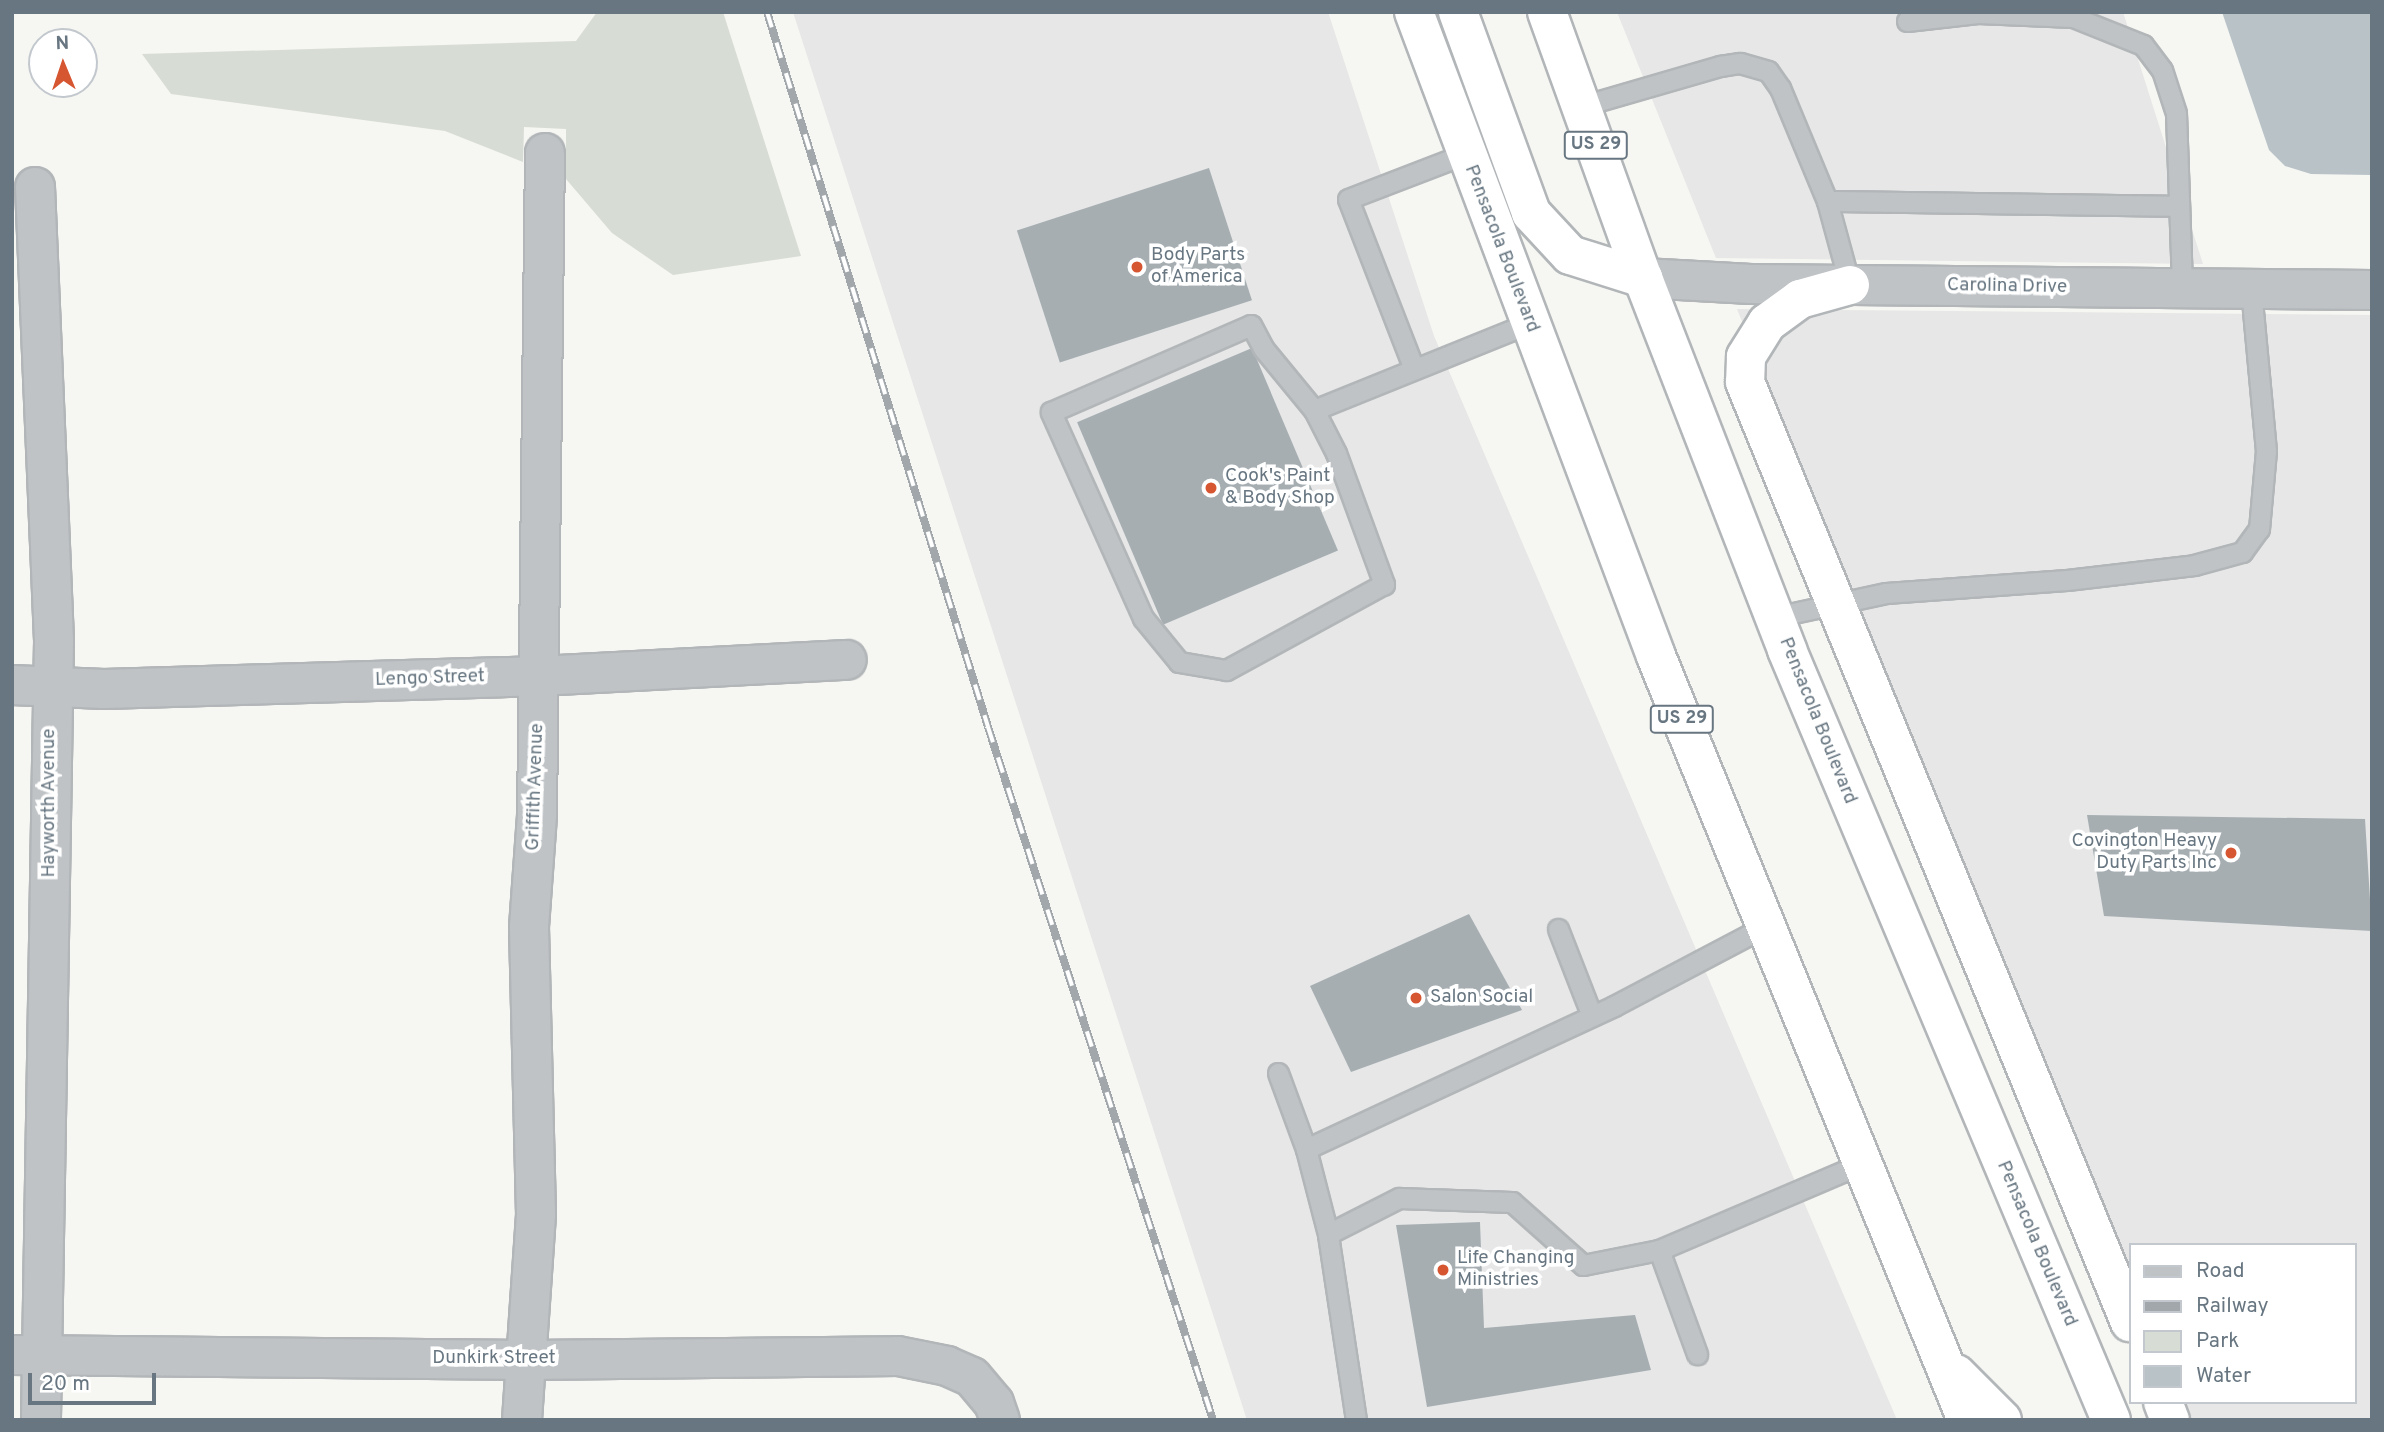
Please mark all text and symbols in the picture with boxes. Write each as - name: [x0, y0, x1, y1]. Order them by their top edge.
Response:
- north arrow: [28, 28, 98, 98]
- text: N: [55, 32, 70, 56]
- road number: US 29: [1563, 130, 1629, 160]
- street label: Pensacola Boulevard: [1459, 162, 1543, 336]
- place label: Body Parts of America: [1151, 245, 1245, 289]
- marker: Body Parts of America: [1129, 259, 1145, 275]
- street label: Carolina Drive: [1947, 275, 2067, 299]
- place label: Cook's Paint & Body Shop: [1225, 466, 1335, 510]
- marker: Cook's Paint & Body Shop: [1203, 480, 1219, 496]
- street label: Pensacola Boulevard: [1773, 634, 1861, 808]
- street label: Lengo Street: [375, 666, 485, 692]
- road number: US 29: [1649, 704, 1715, 734]
- street label: Griffith Avenue: [522, 722, 550, 852]
- street label: Hayworth Avenue: [39, 728, 61, 878]
- place label: Covington Heavy Duty Parts Inc: [2071, 831, 2217, 875]
- marker: Covington Heavy Duty Parts Inc: [2223, 845, 2239, 861]
- place label: Salon Social: [1430, 987, 1533, 1009]
- marker: Salon Social: [1408, 990, 1424, 1006]
- street label: Pensacola Boulevard: [1991, 1158, 2081, 1330]
- legend: [2128, 1243, 2356, 1404]
- place label: Life Changing Ministries: [1457, 1248, 1574, 1292]
- text: Road: [2196, 1258, 2245, 1285]
- marker: Life Changing Ministries: [1435, 1262, 1451, 1278]
- text: Railway: [2196, 1293, 2269, 1320]
- text: Park: [2196, 1328, 2239, 1355]
- street label: Dunkirk Street: [432, 1348, 556, 1370]
- scale bar: [32, 1358, 159, 1402]
- text: Water: [2196, 1363, 2251, 1390]
- text: 20 m: [41, 1371, 90, 1398]

